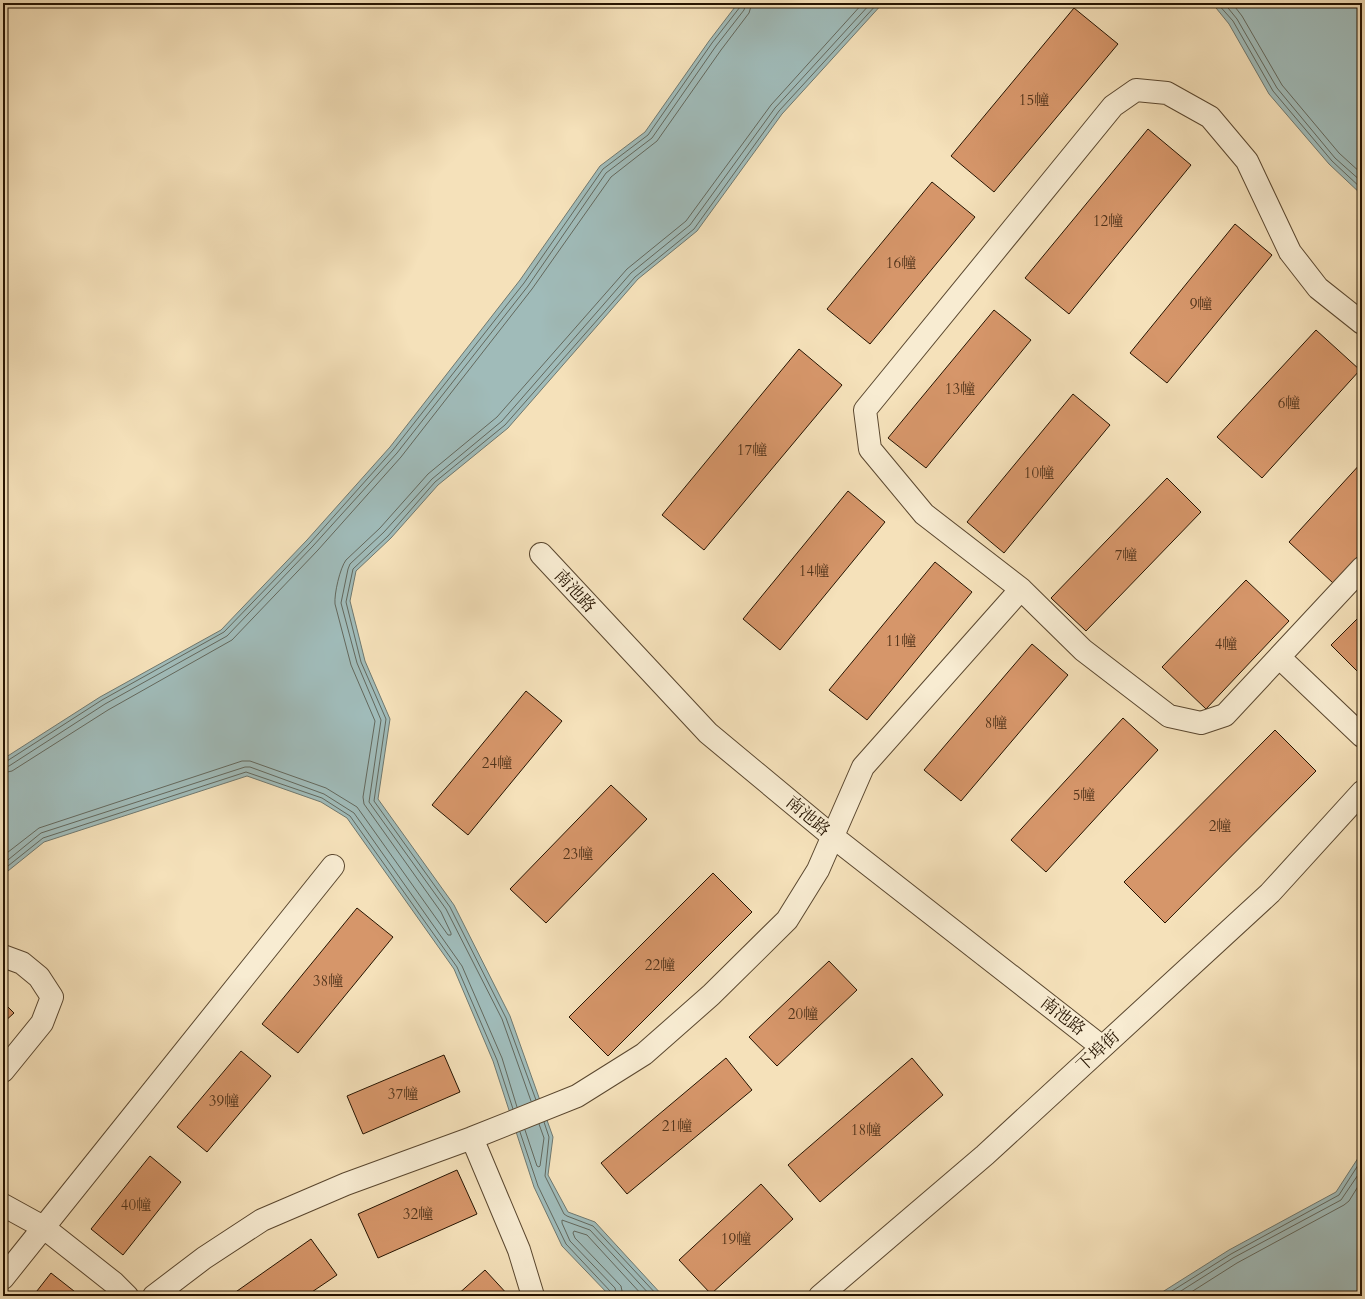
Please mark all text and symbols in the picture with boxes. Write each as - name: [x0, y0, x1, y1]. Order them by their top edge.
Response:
- house number: 15幢: [1019, 90, 1049, 110]
- house number: 12幢: [1093, 211, 1123, 231]
- house number: 16幢: [886, 253, 916, 273]
- house number: 9幢: [1190, 294, 1212, 314]
- house number: 13幢: [945, 379, 975, 399]
- house number: 6幢: [1278, 393, 1300, 413]
- house number: 17幢: [737, 440, 767, 460]
- house number: 10幢: [1024, 463, 1054, 483]
- house number: 7幢: [1115, 545, 1137, 565]
- house number: 14幢: [799, 561, 829, 581]
- street label: 南池路: [549, 565, 601, 617]
- house number: 11幢: [886, 631, 916, 651]
- house number: 4幢: [1215, 634, 1237, 654]
- house number: 8幢: [985, 713, 1007, 733]
- house number: 24幢: [482, 753, 512, 773]
- house number: 5幢: [1073, 785, 1095, 805]
- street label: 南池路: [781, 791, 835, 841]
- house number: 2幢: [1209, 816, 1231, 836]
- house number: 23幢: [563, 844, 593, 864]
- house number: 22幢: [645, 955, 675, 975]
- house number: 38幢: [313, 971, 343, 991]
- street label: 南池路: [1036, 991, 1090, 1041]
- house number: 20幢: [788, 1004, 818, 1024]
- street label: 下埠街: [1072, 1025, 1124, 1077]
- house number: 37幢: [388, 1084, 418, 1104]
- house number: 39幢: [209, 1091, 239, 1111]
- house number: 21幢: [662, 1116, 692, 1136]
- house number: 18幢: [851, 1120, 881, 1140]
- house number: 40幢: [121, 1195, 151, 1215]
- house number: 32幢: [403, 1204, 433, 1224]
- house number: 19幢: [721, 1229, 751, 1249]

